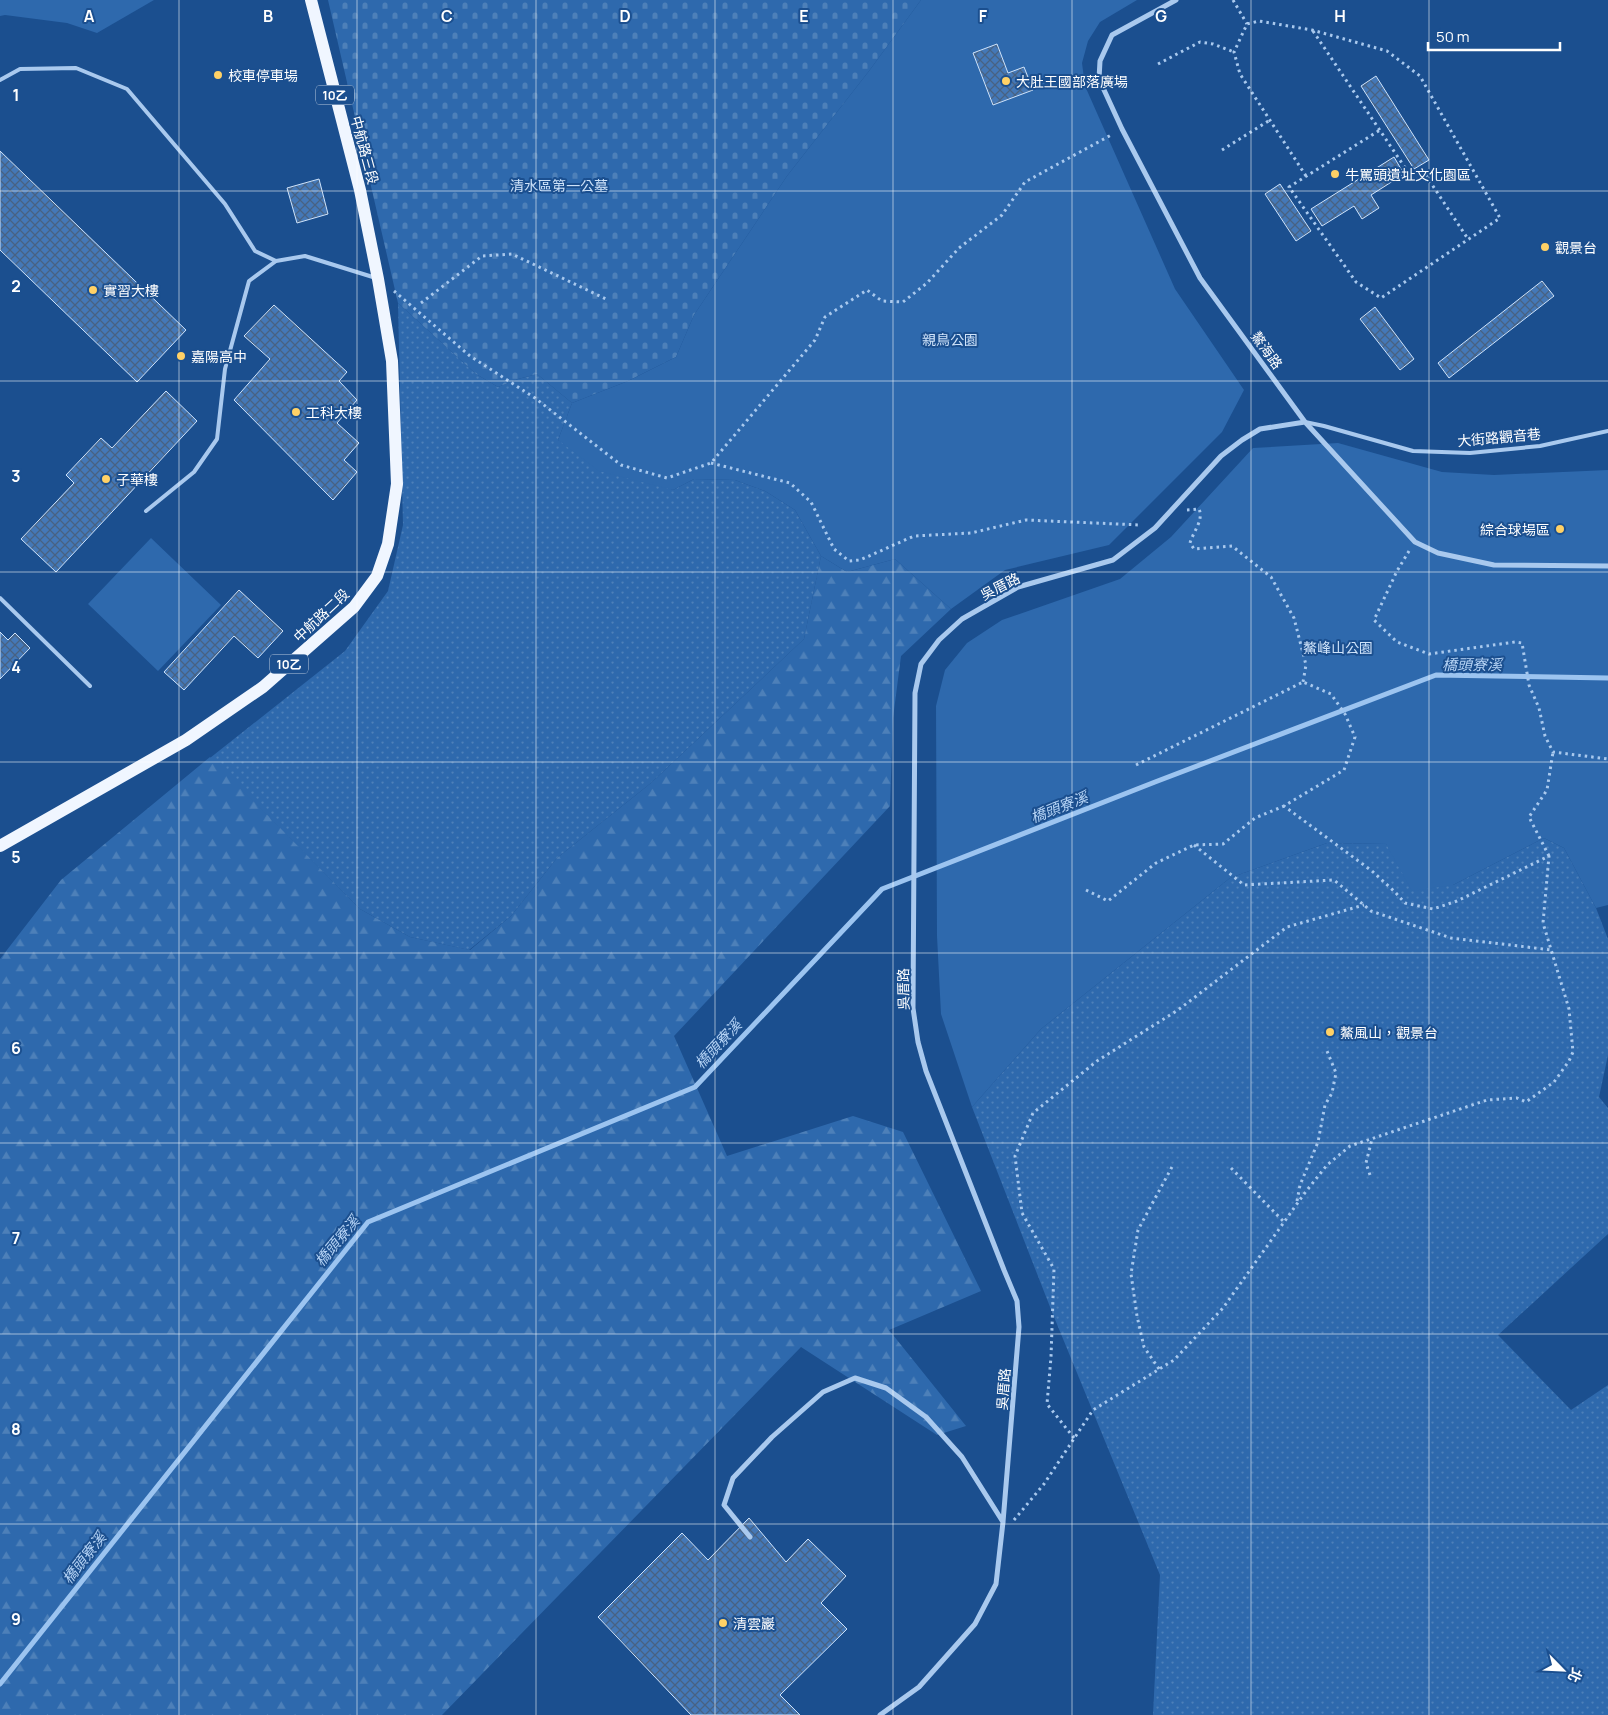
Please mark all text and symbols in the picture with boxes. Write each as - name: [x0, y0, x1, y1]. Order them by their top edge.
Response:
- text: A: [84, 5, 95, 27]
- text: B: [263, 5, 273, 27]
- text: C: [441, 5, 453, 27]
- text: D: [619, 5, 631, 27]
- text: E: [799, 5, 809, 27]
- text: F: [979, 5, 988, 27]
- text: G: [1155, 5, 1167, 27]
- text: H: [1334, 5, 1346, 27]
- scale bar: [1428, 20, 1560, 52]
- text: 50 m: [1436, 26, 1470, 47]
- place label: 校車停車場: [228, 66, 298, 85]
- marker: 校車停車場: [212, 69, 224, 81]
- place label: 大肚王國部落廣場: [1016, 72, 1128, 91]
- marker: 大肚王國部落廣場: [1000, 75, 1012, 87]
- text: 1: [12, 84, 20, 106]
- road number: 10乙: [316, 86, 354, 104]
- street label: 中航路三段: [347, 114, 383, 186]
- place label: 牛罵頭遺址文化園區: [1345, 165, 1471, 184]
- marker: 牛罵頭遺址文化園區: [1329, 168, 1341, 180]
- park label: 清水區第一公墓: [510, 176, 608, 195]
- place label: 觀景台: [1555, 238, 1597, 257]
- marker: 觀景台: [1539, 241, 1551, 253]
- text: 2: [11, 275, 21, 297]
- place label: 實習大樓: [103, 281, 159, 300]
- marker: 實習大樓: [87, 284, 99, 296]
- street label: 鰲海路: [1247, 327, 1287, 373]
- park label: 親鳥公園: [922, 330, 978, 349]
- place label: 嘉陽高中: [191, 347, 247, 366]
- marker: 嘉陽高中: [175, 350, 187, 362]
- place label: 工科大樓: [306, 403, 362, 422]
- marker: 工科大樓: [290, 406, 302, 418]
- street label: 大街路觀音巷: [1456, 424, 1542, 450]
- text: 3: [11, 465, 21, 487]
- place label: 子華樓: [116, 470, 158, 489]
- marker: 子華樓: [100, 473, 112, 485]
- place label: 綜合球場區: [1480, 520, 1550, 539]
- marker: 綜合球場區: [1554, 523, 1566, 535]
- street label: 吳厝路: [977, 568, 1023, 604]
- street label: 中航路二段: [289, 584, 353, 646]
- park label: 鰲峰山公園: [1303, 638, 1373, 657]
- road number: 10乙: [270, 654, 308, 674]
- water label: 橋頭寮溪: [1442, 654, 1504, 675]
- text: 4: [11, 656, 21, 678]
- water label: 橋頭寮溪: [1027, 786, 1093, 828]
- text: 5: [11, 846, 21, 868]
- street label: 吳厝路: [893, 968, 913, 1010]
- water label: 橋頭寮溪: [690, 1013, 747, 1073]
- place label: 鰲風山，觀景台: [1340, 1023, 1438, 1042]
- marker: 鰲風山，觀景台: [1324, 1026, 1336, 1038]
- text: 6: [11, 1037, 21, 1059]
- water label: 橋頭寮溪: [310, 1210, 366, 1271]
- text: 7: [12, 1227, 20, 1249]
- street label: 吳厝路: [992, 1367, 1014, 1411]
- text: 8: [11, 1418, 21, 1440]
- water label: 橋頭寮溪: [57, 1526, 112, 1588]
- text: 9: [11, 1608, 21, 1630]
- place label: 清雲巖: [733, 1614, 775, 1633]
- marker: 清雲巖: [717, 1617, 729, 1629]
- north arrow: [1538, 1645, 1588, 1695]
- text: 北: [1564, 1665, 1587, 1686]

